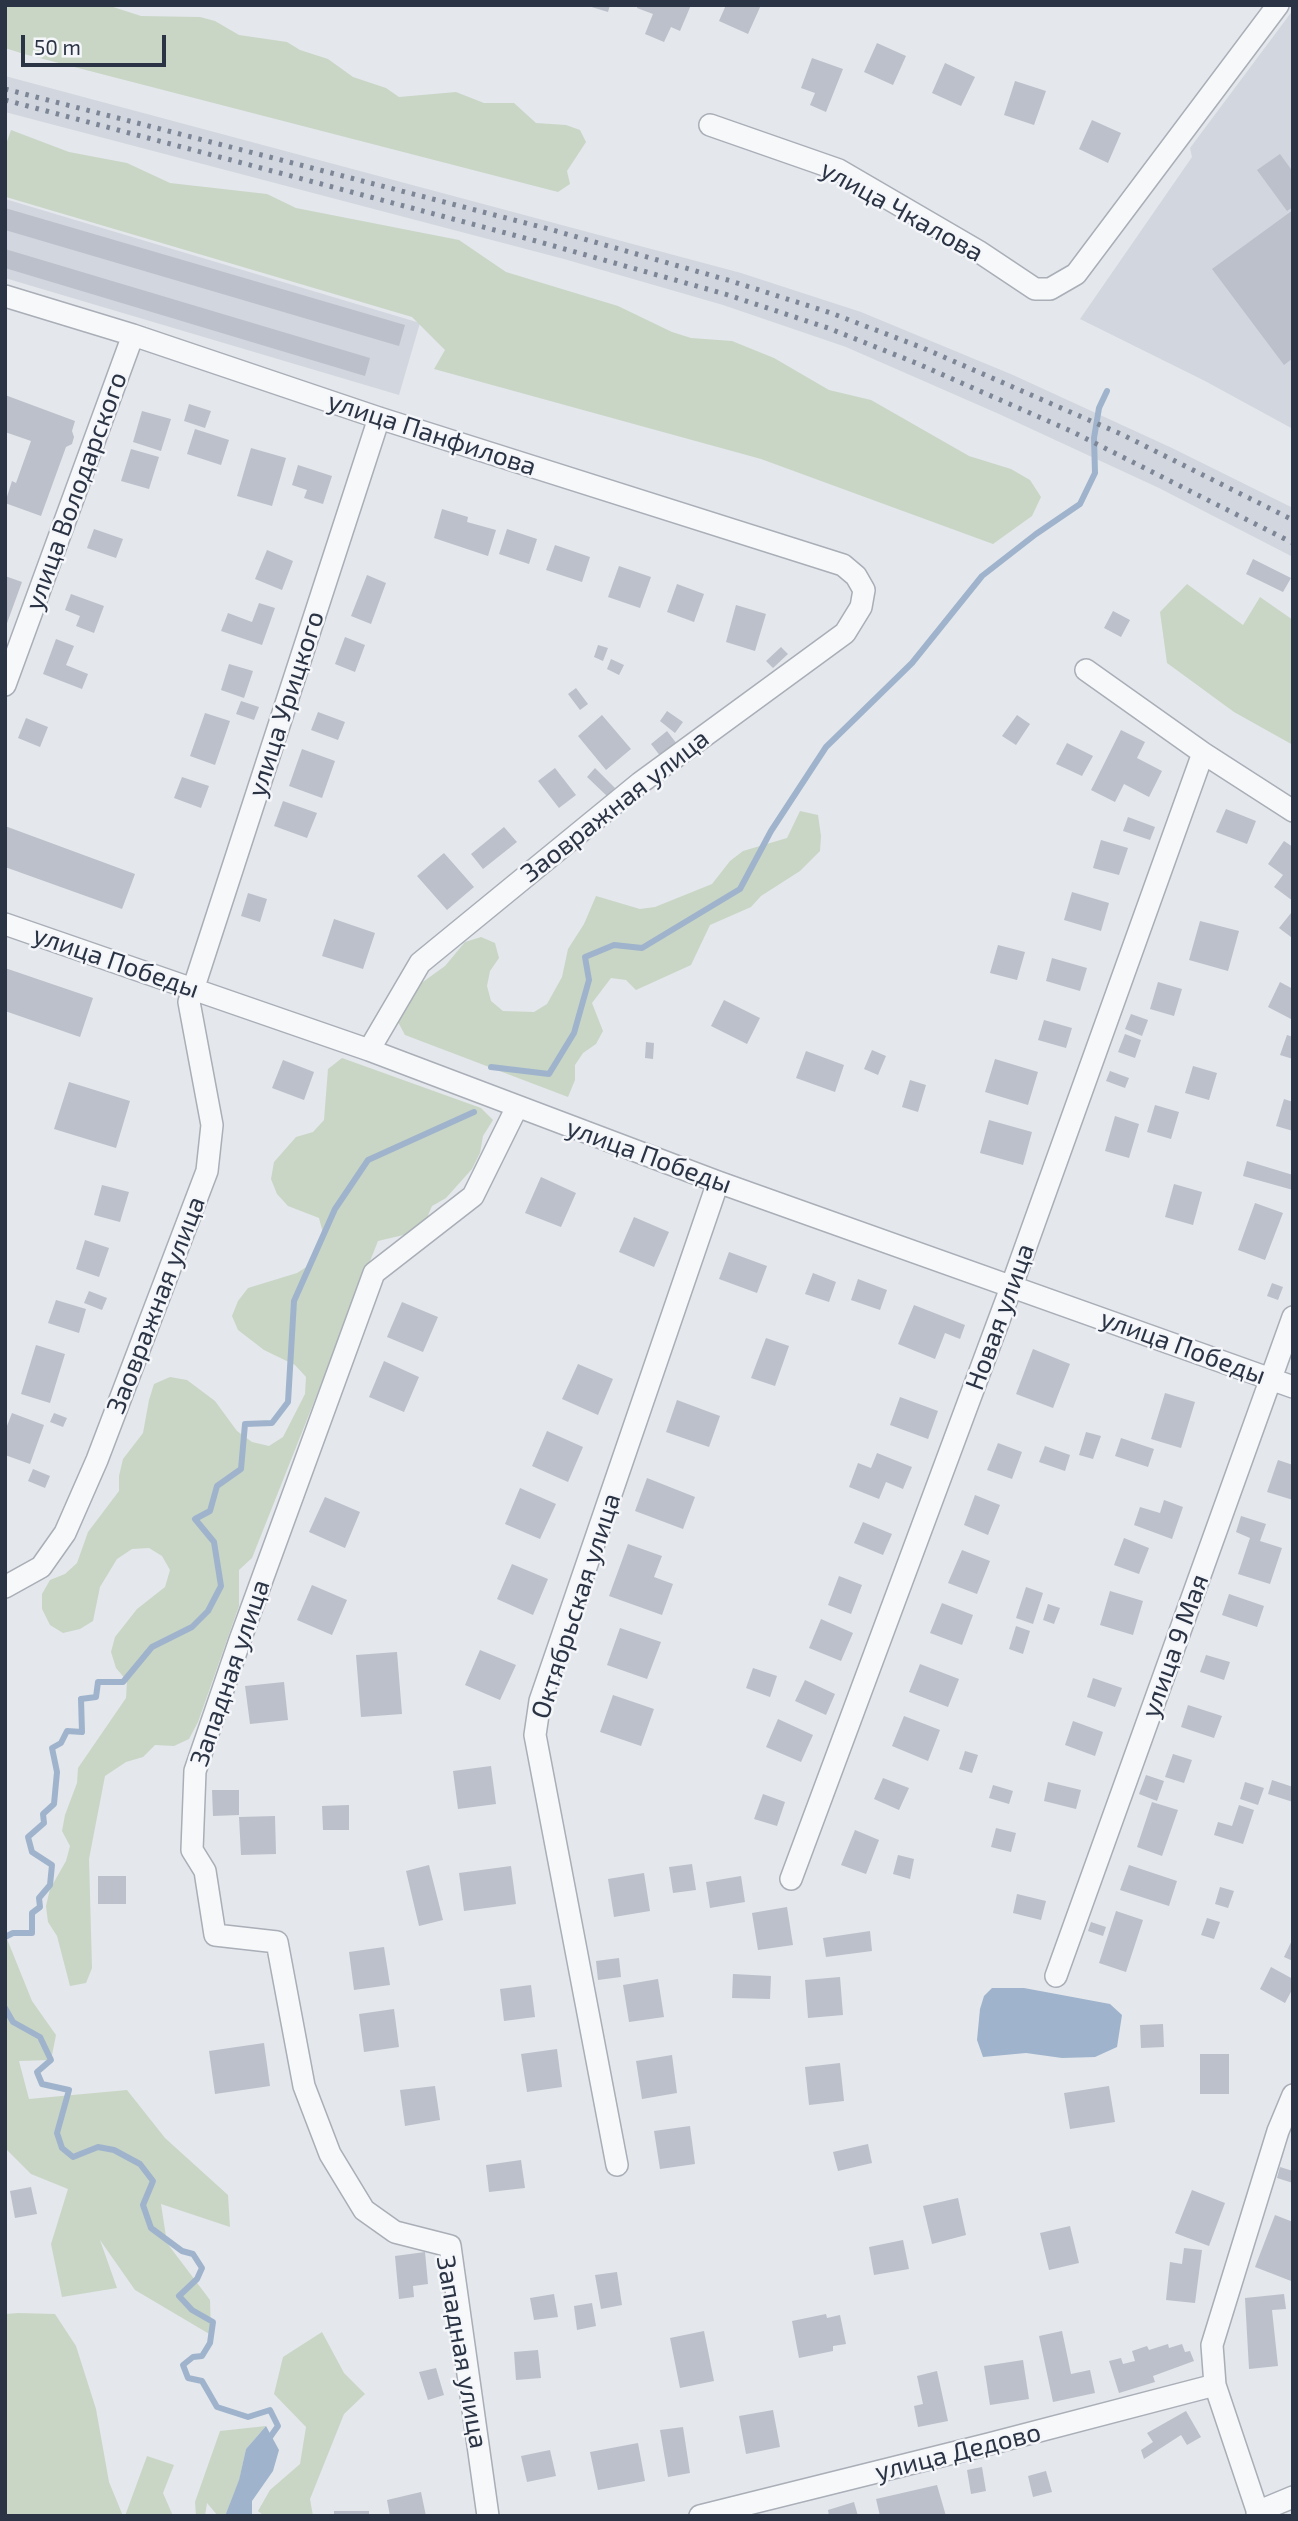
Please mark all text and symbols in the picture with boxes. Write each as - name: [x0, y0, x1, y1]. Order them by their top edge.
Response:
- scale bar: [24, 21, 170, 65]
- text: 50 m: [34, 34, 81, 59]
- street label: улица Чкалова: [815, 153, 989, 269]
- street label: улица Володарского: [18, 368, 134, 614]
- street label: улица Панфилова: [324, 386, 540, 482]
- street label: улица Урицкого: [241, 607, 331, 801]
- street label: Заовражная улица: [515, 723, 715, 889]
- street label: улица Победы: [29, 919, 203, 1005]
- street label: улица Победы: [562, 1112, 736, 1200]
- street label: Заовражная улица: [100, 1192, 212, 1418]
- street label: Новая улица: [959, 1240, 1041, 1394]
- street label: улица Победы: [1096, 1303, 1270, 1391]
- street label: Октябрьская улица: [525, 1489, 627, 1723]
- street label: улица 9 Мая: [1135, 1570, 1215, 1722]
- street label: Западная улица: [183, 1576, 277, 1770]
- street label: Западная улица: [430, 2253, 494, 2451]
- street label: улица Дедово: [872, 2416, 1044, 2488]

